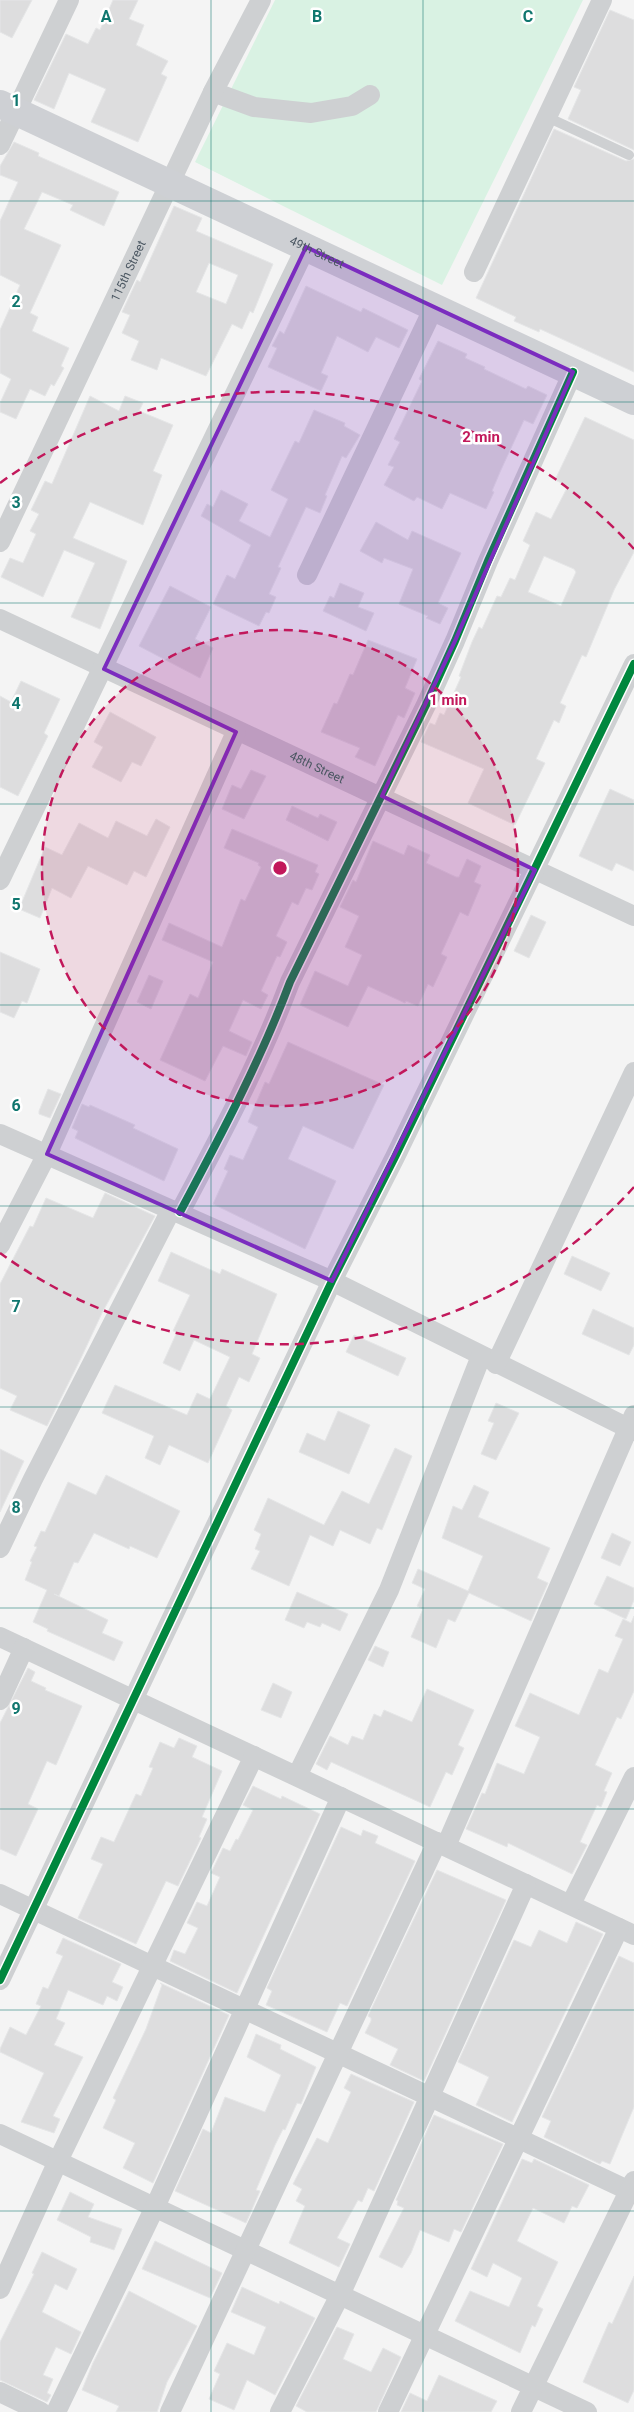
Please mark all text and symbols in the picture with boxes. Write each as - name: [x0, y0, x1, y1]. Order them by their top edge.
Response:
- text: A: [101, 7, 112, 26]
- text: B: [312, 7, 322, 26]
- text: C: [523, 7, 533, 26]
- text: 1: [11, 91, 21, 110]
- street label: 49th Street: [287, 234, 347, 271]
- street label: 115th Street: [108, 238, 149, 303]
- text: 2: [11, 292, 21, 311]
- text: 2 min: [462, 428, 500, 446]
- text: 3: [11, 493, 21, 512]
- text: 1 min: [429, 691, 467, 709]
- text: 4: [11, 694, 21, 713]
- street label: 48th Street: [287, 749, 347, 786]
- centre of rings: [271, 859, 289, 877]
- text: 5: [11, 895, 21, 914]
- text: 6: [11, 1096, 21, 1115]
- text: 7: [11, 1297, 21, 1316]
- text: 8: [11, 1498, 21, 1517]
- text: 9: [11, 1699, 21, 1718]

